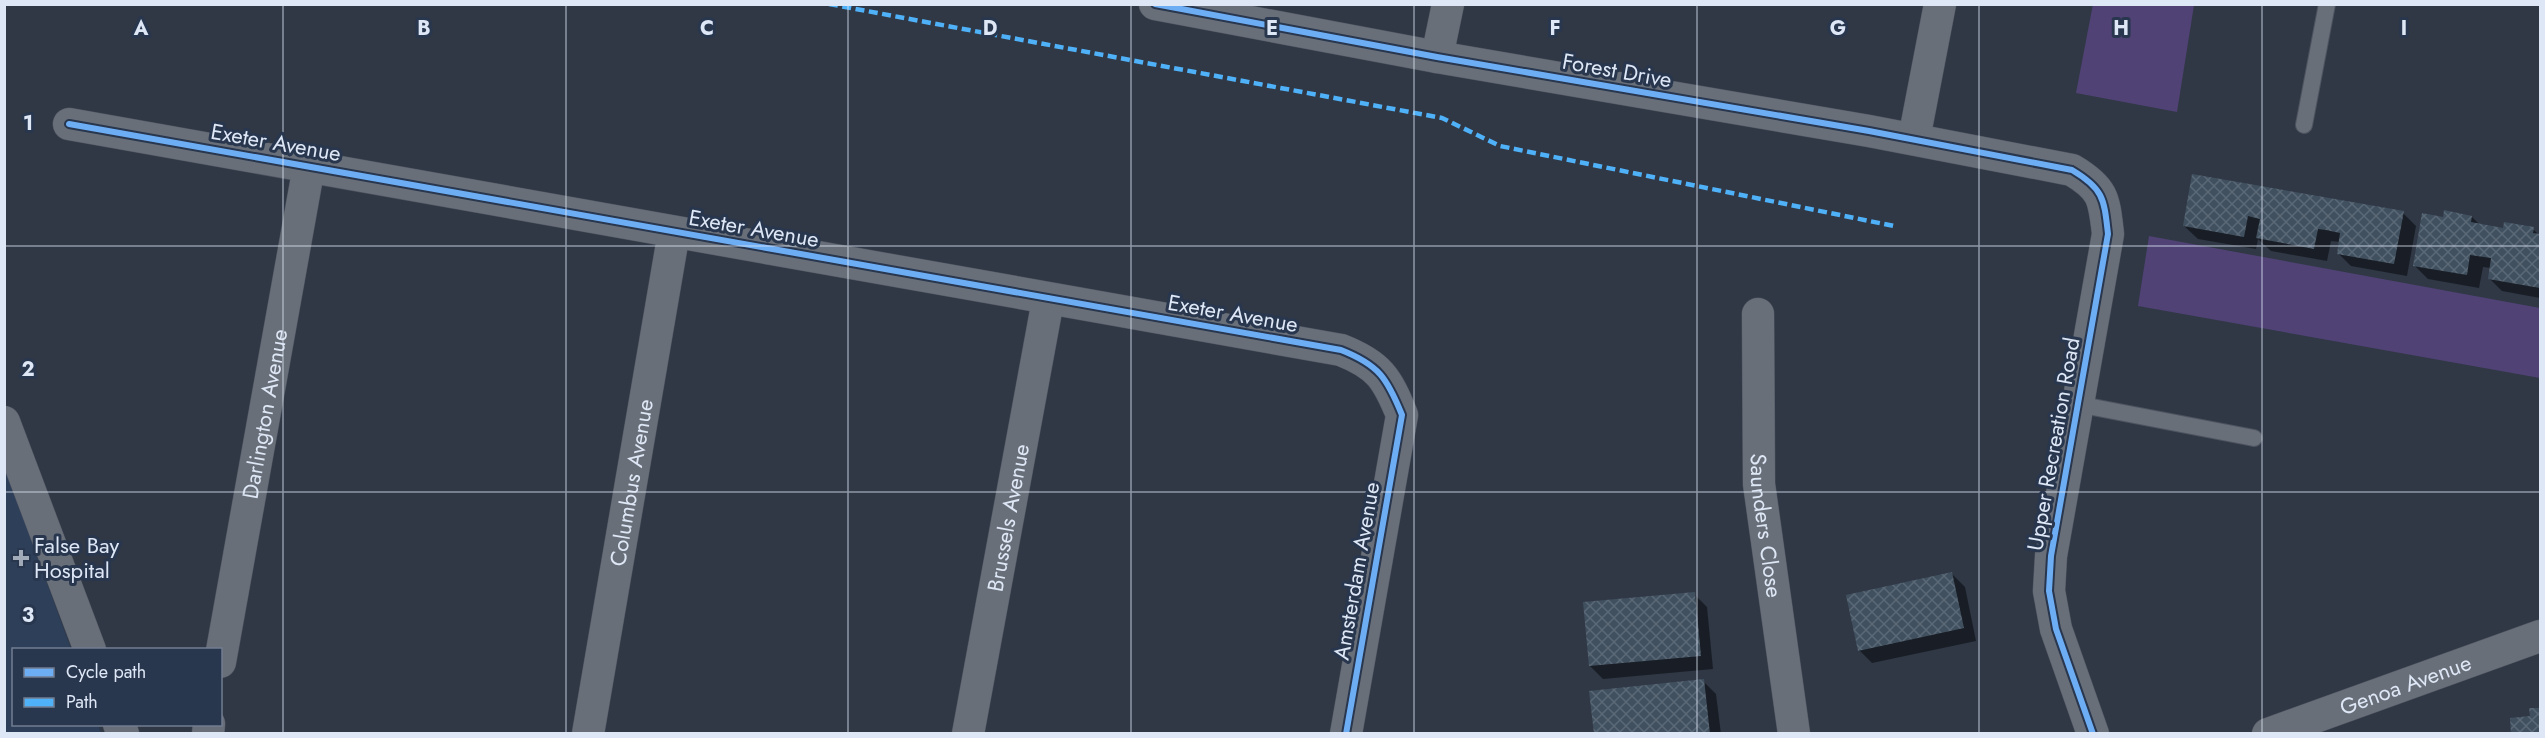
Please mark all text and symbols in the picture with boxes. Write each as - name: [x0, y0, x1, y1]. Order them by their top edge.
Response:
- text: A: [133, 14, 149, 43]
- text: B: [417, 14, 431, 43]
- text: C: [700, 14, 714, 43]
- text: D: [983, 14, 997, 43]
- text: E: [1266, 14, 1278, 43]
- text: F: [1549, 14, 1561, 43]
- text: G: [1830, 14, 1846, 43]
- text: H: [2113, 14, 2129, 43]
- text: I: [2401, 14, 2407, 43]
- street label: Forest Drive: [1560, 45, 1674, 95]
- text: 1: [23, 109, 33, 138]
- street label: Exeter Avenue: [208, 115, 344, 169]
- street label: Exeter Avenue: [686, 201, 822, 255]
- street label: Exeter Avenue: [1165, 286, 1301, 340]
- street label: Darlington Avenue: [234, 326, 295, 501]
- street label: Upper Recreation Road: [2018, 335, 2088, 553]
- text: 2: [21, 355, 35, 384]
- street label: Columbus Avenue: [601, 397, 661, 569]
- street label: Brussels Avenue: [979, 441, 1037, 594]
- street label: Saunders Close: [1743, 453, 1791, 600]
- street label: Amsterdam Avenue: [1325, 480, 1387, 662]
- place label: False Bay Hospital: [34, 529, 120, 586]
- marker: False Bay Hospital: [12, 549, 30, 567]
- text: 3: [22, 601, 34, 630]
- street label: Genoa Avenue: [2335, 646, 2476, 723]
- legend: [12, 648, 222, 726]
- text: Cycle path: [66, 659, 146, 685]
- text: Path: [66, 689, 98, 715]

